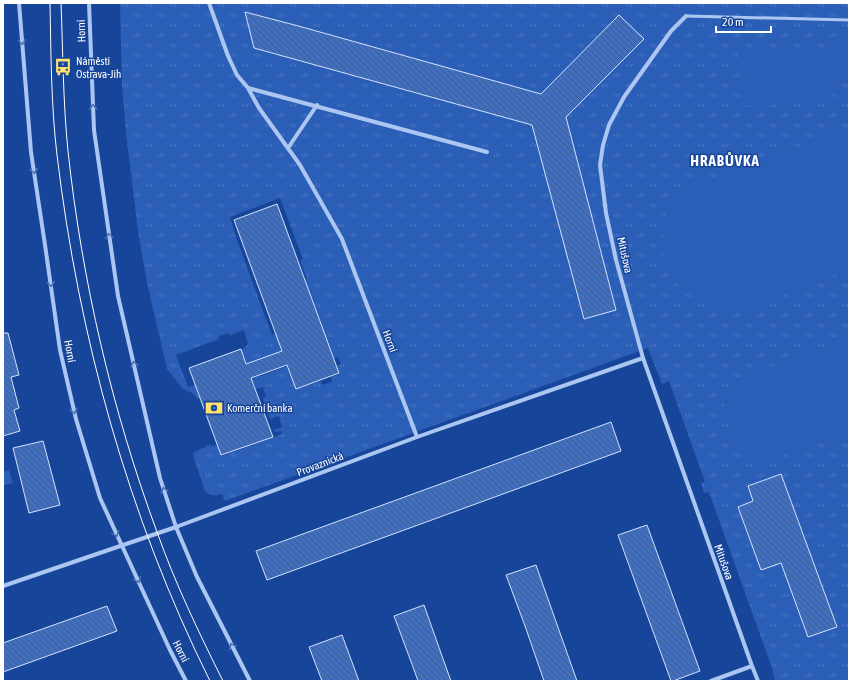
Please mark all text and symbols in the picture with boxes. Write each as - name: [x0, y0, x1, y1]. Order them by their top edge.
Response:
- scale bar: [716, 8, 771, 34]
- text: 20 m: [722, 15, 744, 29]
- street label: Horní: [75, 19, 87, 43]
- one-way arrow: [17, 39, 26, 45]
- place label: Náměstí Ostrava-Jih: [76, 55, 121, 80]
- bus stop icon: Náměstí Ostrava-Jih: [53, 57, 73, 77]
- one-way arrow: [88, 104, 97, 110]
- district label: HRABŮVKA: [690, 152, 760, 169]
- one-way arrow: [29, 168, 37, 174]
- one-way arrow: [105, 233, 114, 239]
- street label: Mitušova: [615, 236, 635, 274]
- one-way arrow: [46, 280, 55, 287]
- street label: Horní: [380, 328, 400, 354]
- street label: Horní: [62, 339, 78, 364]
- one-way arrow: [130, 360, 138, 367]
- bank icon: Komerční banka: [204, 398, 224, 418]
- place label: Komerční banka: [227, 402, 293, 414]
- one-way arrow: [69, 408, 77, 414]
- street label: Provaznická: [295, 450, 345, 478]
- one-way arrow: [160, 487, 169, 494]
- one-way arrow: [111, 530, 119, 537]
- street label: Mitušova: [712, 543, 736, 581]
- one-way arrow: [133, 576, 141, 584]
- street label: Horní: [171, 638, 192, 664]
- one-way arrow: [230, 643, 237, 651]

